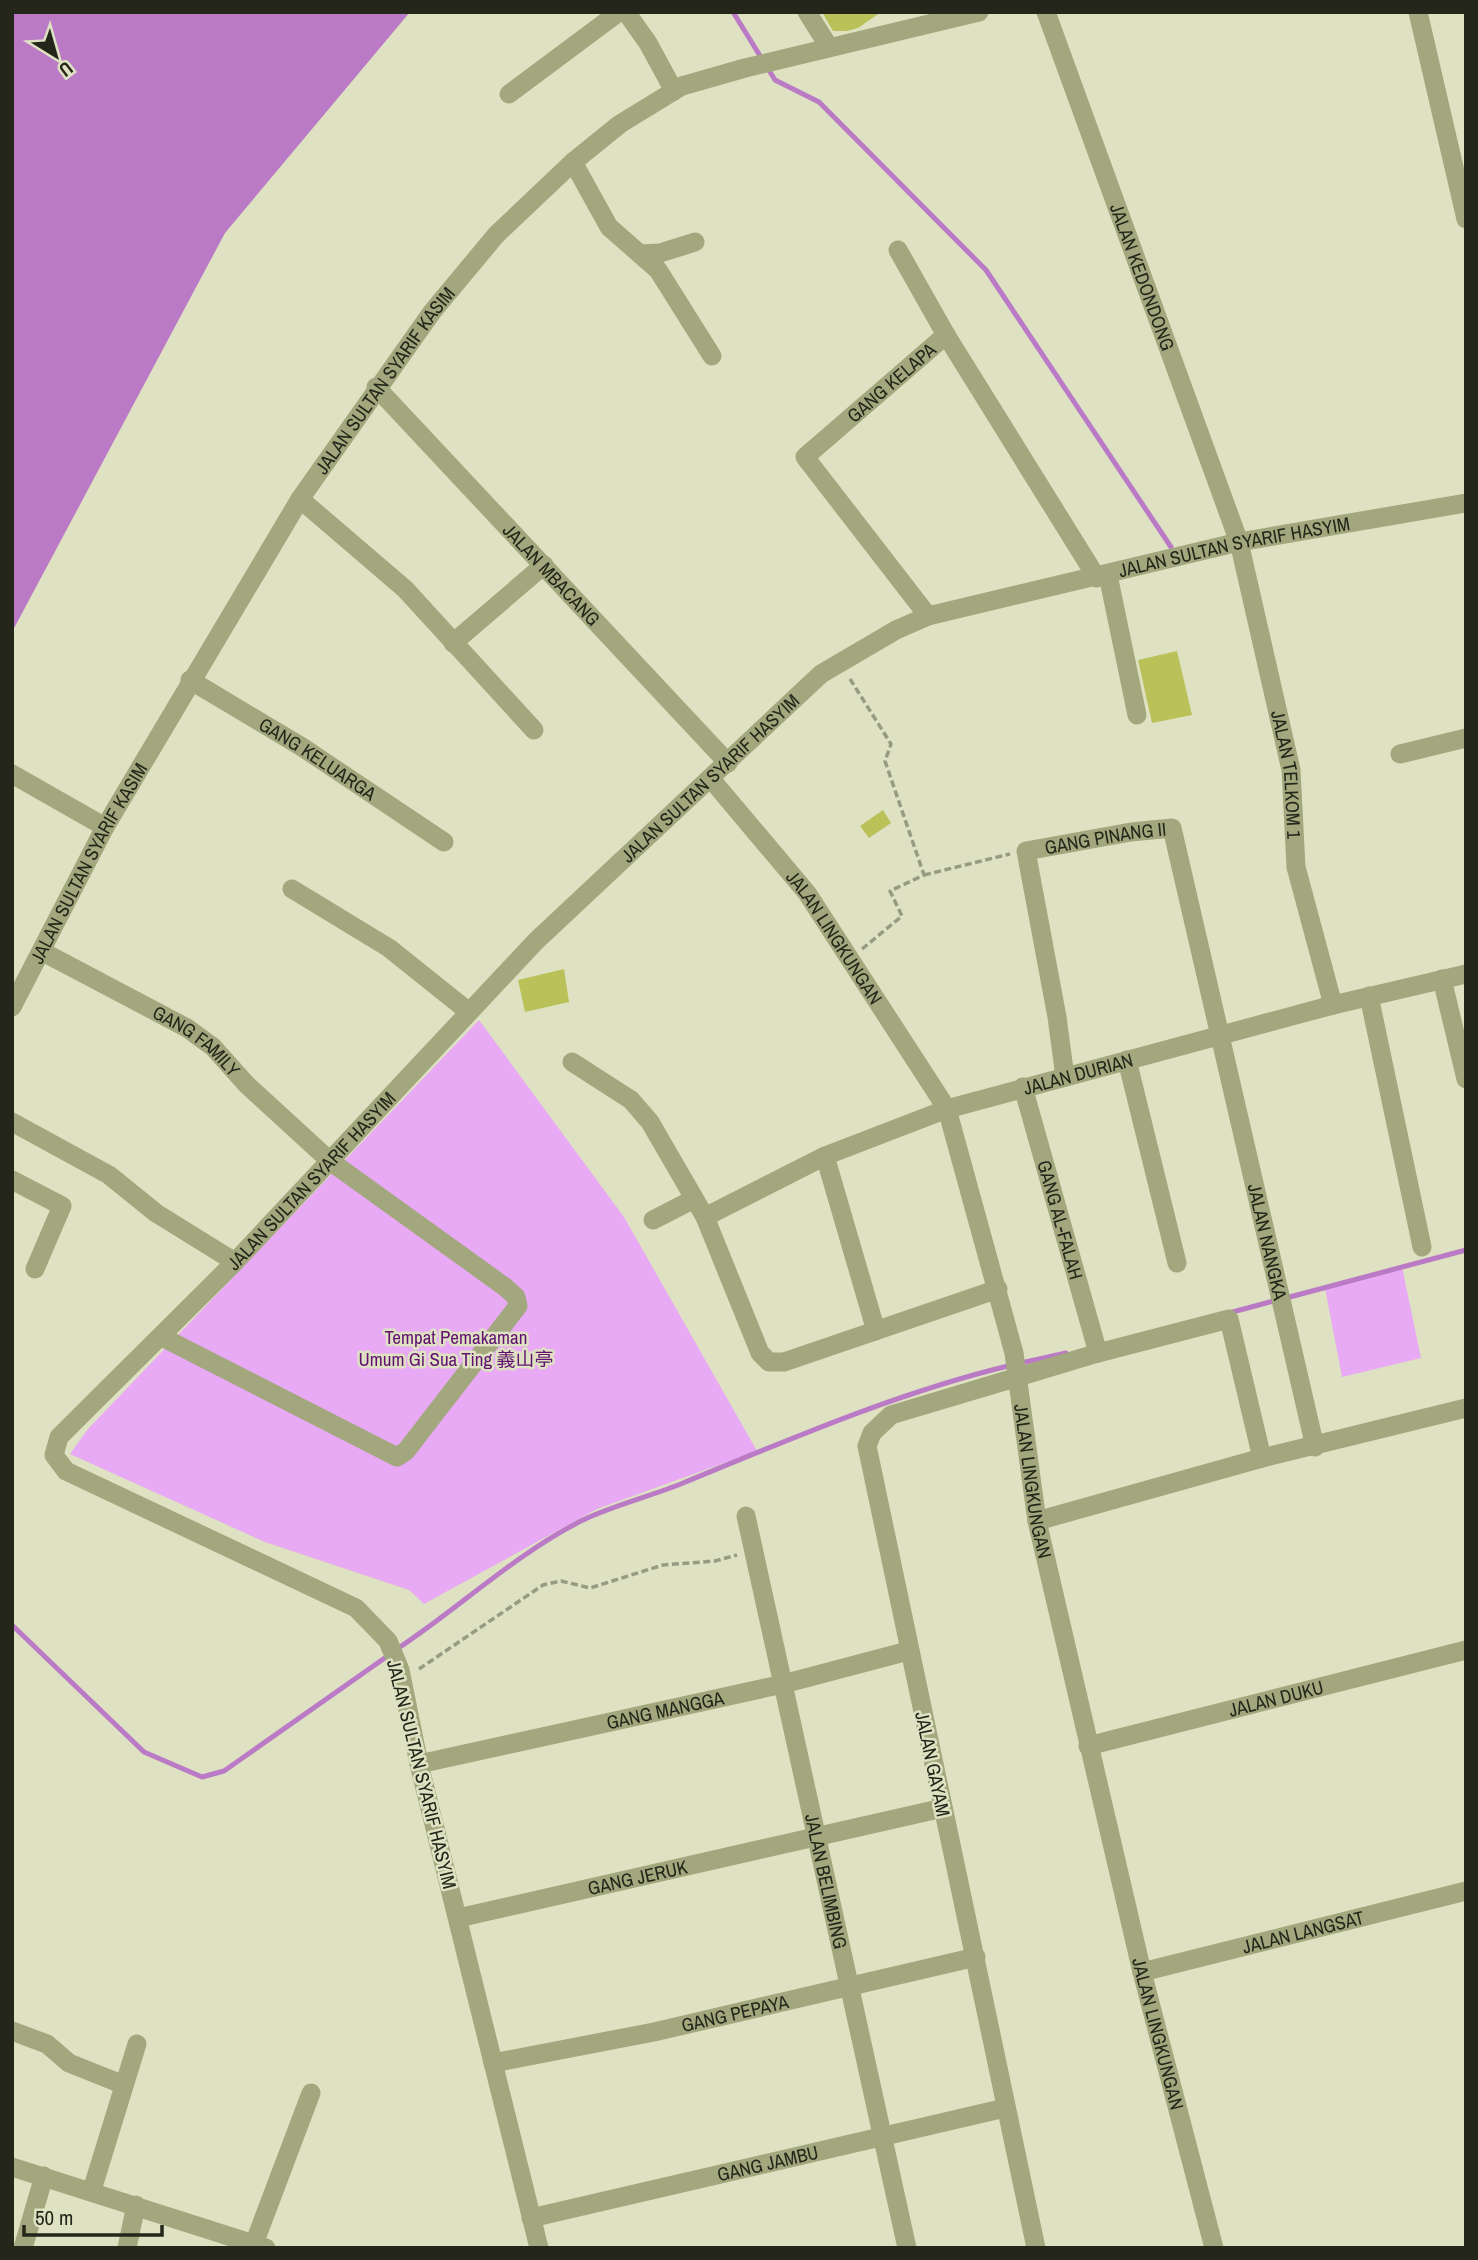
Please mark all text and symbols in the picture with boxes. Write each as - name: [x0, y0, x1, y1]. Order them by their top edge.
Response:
- north arrow: [21, 21, 91, 91]
- text: U: [54, 56, 79, 83]
- street label: JALAN KEDONDONG: [1104, 200, 1181, 354]
- street label: JALAN SULTAN SYARIF KASIM: [309, 281, 461, 479]
- street label: GANG KELAPA: [841, 336, 942, 428]
- street label: JALAN SULTAN SYARIF HASYIM: [1116, 510, 1352, 583]
- street label: JALAN MBACANG: [497, 518, 606, 632]
- street label: JALAN SULTAN SYARIF HASYIM: [615, 688, 805, 868]
- street label: JALAN TELKOM 1: [1265, 708, 1308, 840]
- street label: GANG KELUARGA: [254, 711, 382, 807]
- street label: JALAN SULTAN SYARIF KASIM: [24, 758, 153, 968]
- street label: GANG PINANG II: [1042, 816, 1168, 860]
- street label: JALAN LINGKUNGAN: [780, 865, 889, 1009]
- street label: GANG FAMILY: [148, 999, 247, 1082]
- street label: JALAN DURIAN: [1020, 1047, 1136, 1101]
- street label: JALAN SULTAN SYARIF HASYIM: [221, 1086, 401, 1276]
- street label: GANG AL-FALAH: [1031, 1157, 1090, 1283]
- street label: JALAN NANGKA: [1242, 1181, 1294, 1303]
- park label: Tempat Pemakaman Umum Gi Sua Ting 義山亭: [359, 1324, 553, 1372]
- street label: JALAN LINGKUNGAN: [1008, 1402, 1058, 1561]
- street label: JALAN SULTAN SYARIF HASYIM: [381, 1657, 463, 1891]
- street label: JALAN DUKU: [1226, 1674, 1326, 1723]
- street label: GANG MANGGA: [604, 1684, 727, 1735]
- street label: JALAN GAYAM: [909, 1709, 957, 1819]
- street label: JALAN BELIMBING: [799, 1811, 854, 1951]
- street label: GANG JERUK: [585, 1853, 690, 1901]
- street label: JALAN LANGSAT: [1239, 1904, 1367, 1959]
- street label: JALAN LINGKUNGAN: [1126, 1955, 1190, 2113]
- street label: GANG PEPAYA: [679, 1988, 792, 2038]
- street label: GANG JAMBU: [715, 2139, 821, 2187]
- scale bar: [24, 2194, 163, 2238]
- text: 50 m: [35, 2203, 73, 2232]

